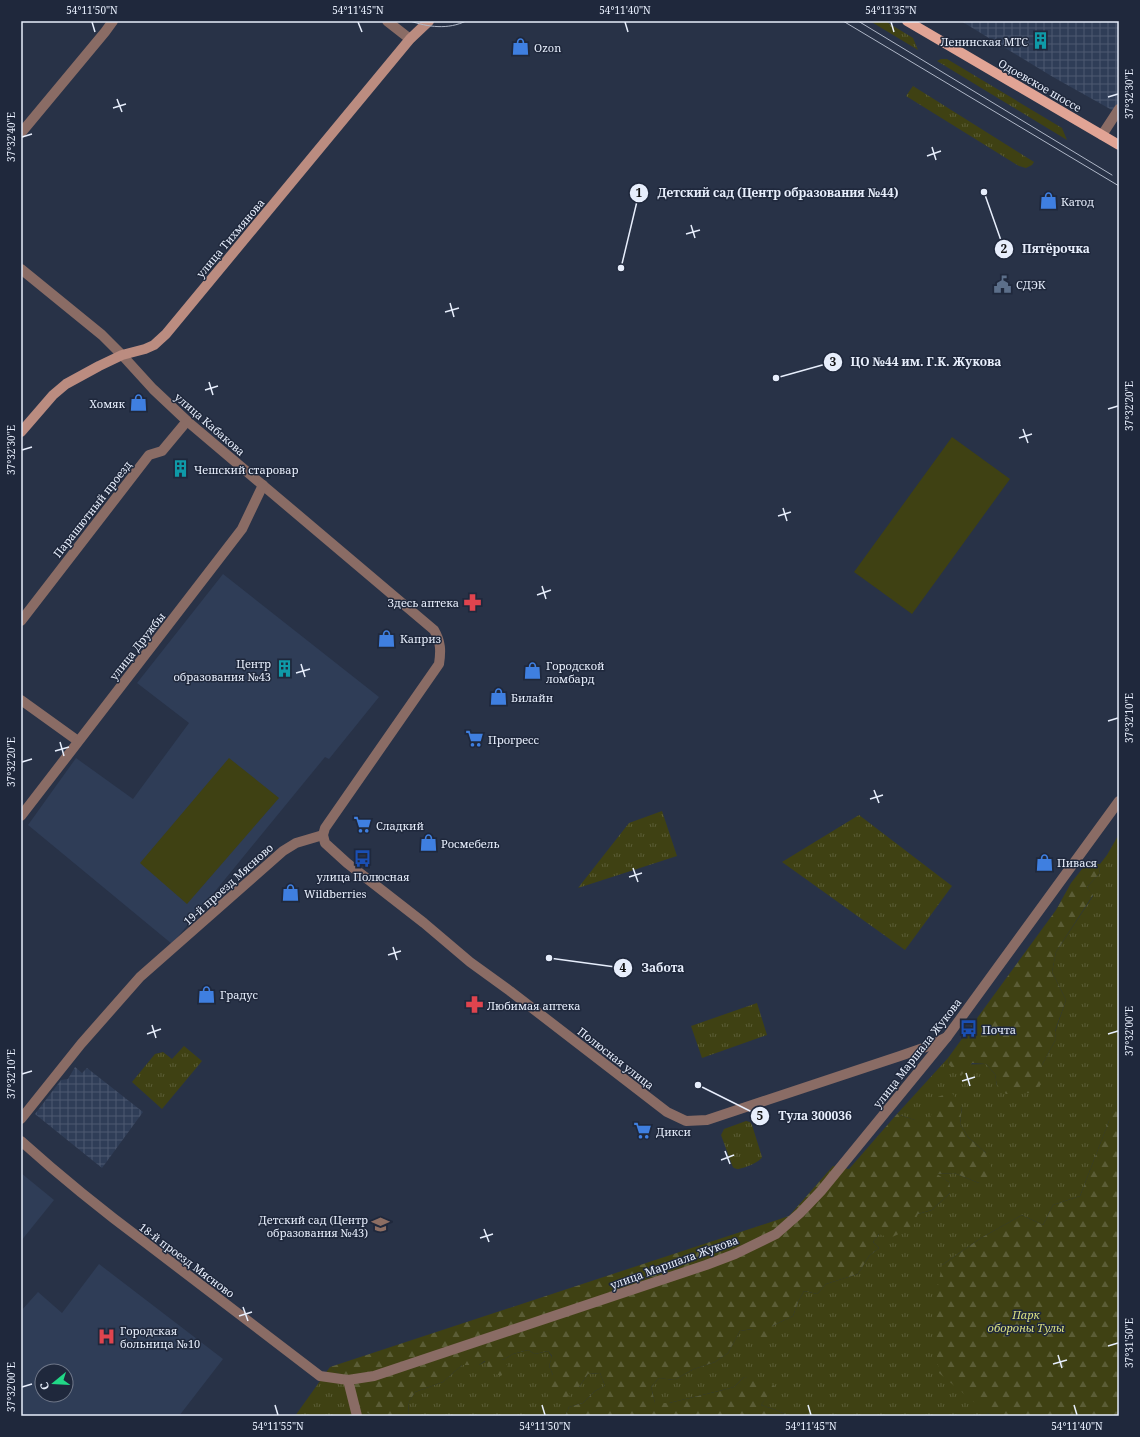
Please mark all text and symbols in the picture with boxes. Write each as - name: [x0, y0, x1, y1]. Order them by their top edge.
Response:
- text: 54°11'50"N: [66, 3, 118, 17]
- text: 54°11'45"N: [332, 3, 384, 17]
- text: 54°11'40"N: [599, 3, 651, 17]
- text: 54°11'35"N: [865, 3, 917, 17]
- building icon: Ленинская МТС: [1031, 31, 1051, 51]
- place label: Ленинская МТС: [940, 34, 1028, 49]
- shop icon: Ozon: [511, 37, 531, 57]
- place label: Ozon: [534, 40, 561, 55]
- street label: Одоевское шоссе: [996, 55, 1084, 115]
- text: 37°32'30"E: [1122, 69, 1136, 119]
- text: 37°32'40"E: [4, 112, 18, 162]
- callout: Детский сад (Центр образования №44): [629, 181, 906, 205]
- text: 1: [636, 184, 643, 201]
- text: Детский сад (Центр образования №44): [658, 184, 899, 201]
- shop icon: Катод: [1038, 191, 1058, 211]
- place label: Катод: [1061, 194, 1094, 209]
- street label: улица Тихмянова: [192, 195, 268, 281]
- callout: Пятёрочка: [994, 237, 1098, 261]
- text: 2: [1001, 240, 1008, 257]
- text: Пятёрочка: [1022, 240, 1090, 257]
- public building icon: СДЭК: [993, 274, 1013, 294]
- place label: СДЭК: [1016, 277, 1046, 292]
- callout: ЦО №44 им. Г.К. Жукова: [823, 350, 1010, 374]
- text: 3: [830, 353, 837, 370]
- text: ЦО №44 им. Г.К. Жукова: [851, 353, 1001, 370]
- text: 37°32'20"E: [1122, 381, 1136, 431]
- street label: улица Кабакова: [172, 389, 248, 459]
- shop icon: Хомяк: [128, 393, 148, 413]
- place label: Хомяк: [89, 396, 125, 411]
- text: 37°32'30"E: [4, 425, 18, 475]
- street label: Парашютный проезд: [50, 457, 135, 560]
- building icon: Чешский старовар: [171, 459, 191, 479]
- place label: Чешский старовар: [194, 462, 298, 477]
- pharmacy icon: Здесь аптека: [462, 592, 482, 612]
- place label: Здесь аптека: [388, 595, 459, 610]
- street label: улица Дружбы: [106, 609, 168, 683]
- shop icon: Каприз: [377, 628, 397, 648]
- place label: Каприз: [400, 631, 441, 646]
- place label: Центр образования №43: [174, 656, 271, 684]
- place label: Городской ломбард: [546, 658, 604, 686]
- building icon: Центр образования №43: [274, 659, 294, 679]
- shop icon: Городской ломбард: [523, 661, 543, 681]
- shop icon: Билайн: [488, 687, 508, 707]
- place label: Билайн: [511, 690, 553, 705]
- text: 37°32'10"E: [1122, 693, 1136, 743]
- supermarket icon: Прогресс: [465, 729, 485, 749]
- place label: Прогресс: [488, 732, 540, 747]
- text: 37°32'20"E: [4, 737, 18, 787]
- supermarket icon: Сладкий: [353, 815, 373, 835]
- place label: Сладкий: [376, 818, 424, 833]
- shop icon: Росмебель: [418, 833, 438, 853]
- place label: Росмебель: [441, 836, 499, 851]
- street label: 19-й проезд Мясново: [180, 840, 276, 928]
- bus stop icon: улица Полюсная: [353, 848, 373, 868]
- shop icon: Пивася: [1034, 852, 1054, 872]
- place label: Пивася: [1057, 855, 1097, 870]
- place label: улица Полюсная: [316, 869, 410, 884]
- shop icon: Wildberries: [281, 883, 301, 903]
- place label: Wildberries: [304, 886, 367, 901]
- callout: Забота: [613, 956, 692, 980]
- text: 4: [620, 959, 627, 976]
- text: Забота: [642, 959, 684, 976]
- shop icon: Градус: [197, 984, 217, 1004]
- place label: Градус: [220, 987, 259, 1002]
- pharmacy icon: Любимая аптека: [464, 995, 484, 1015]
- street label: улица Маршала Жукова: [869, 995, 965, 1111]
- place label: Любимая аптека: [487, 998, 581, 1013]
- text: 37°32'00"E: [1122, 1006, 1136, 1056]
- bus stop icon: Почта: [959, 1019, 979, 1039]
- place label: Почта: [982, 1022, 1016, 1037]
- street label: Полюсная улица: [575, 1023, 657, 1093]
- text: 37°32'10"E: [4, 1049, 18, 1099]
- callout: Тула 300036: [750, 1104, 860, 1128]
- text: 5: [757, 1107, 764, 1124]
- text: Тула 300036: [778, 1107, 852, 1124]
- supermarket icon: Дикси: [633, 1121, 653, 1141]
- place label: Дикси: [656, 1124, 691, 1139]
- place label: Детский сад (Центр образования №43): [259, 1212, 368, 1240]
- school or university icon: Детский сад (Центр образования №43): [371, 1215, 391, 1235]
- street label: 18-й проезд Мясново: [136, 1219, 238, 1301]
- street label: улица Маршала Жукова: [608, 1232, 740, 1292]
- park label: Парк обороны Тулы: [988, 1307, 1065, 1335]
- text: 37°31'50"E: [1122, 1318, 1136, 1368]
- place label: Городская больница №10: [120, 1323, 200, 1351]
- hospital icon: Городская больница №10: [97, 1326, 117, 1346]
- text: 37°32'00"E: [4, 1362, 18, 1412]
- north arrow: [34, 1363, 74, 1403]
- text: С: [36, 1380, 52, 1392]
- text: 54°11'55"N: [252, 1419, 304, 1433]
- text: 54°11'50"N: [519, 1419, 571, 1433]
- text: 54°11'45"N: [785, 1419, 837, 1433]
- text: 54°11'40"N: [1051, 1419, 1103, 1433]

